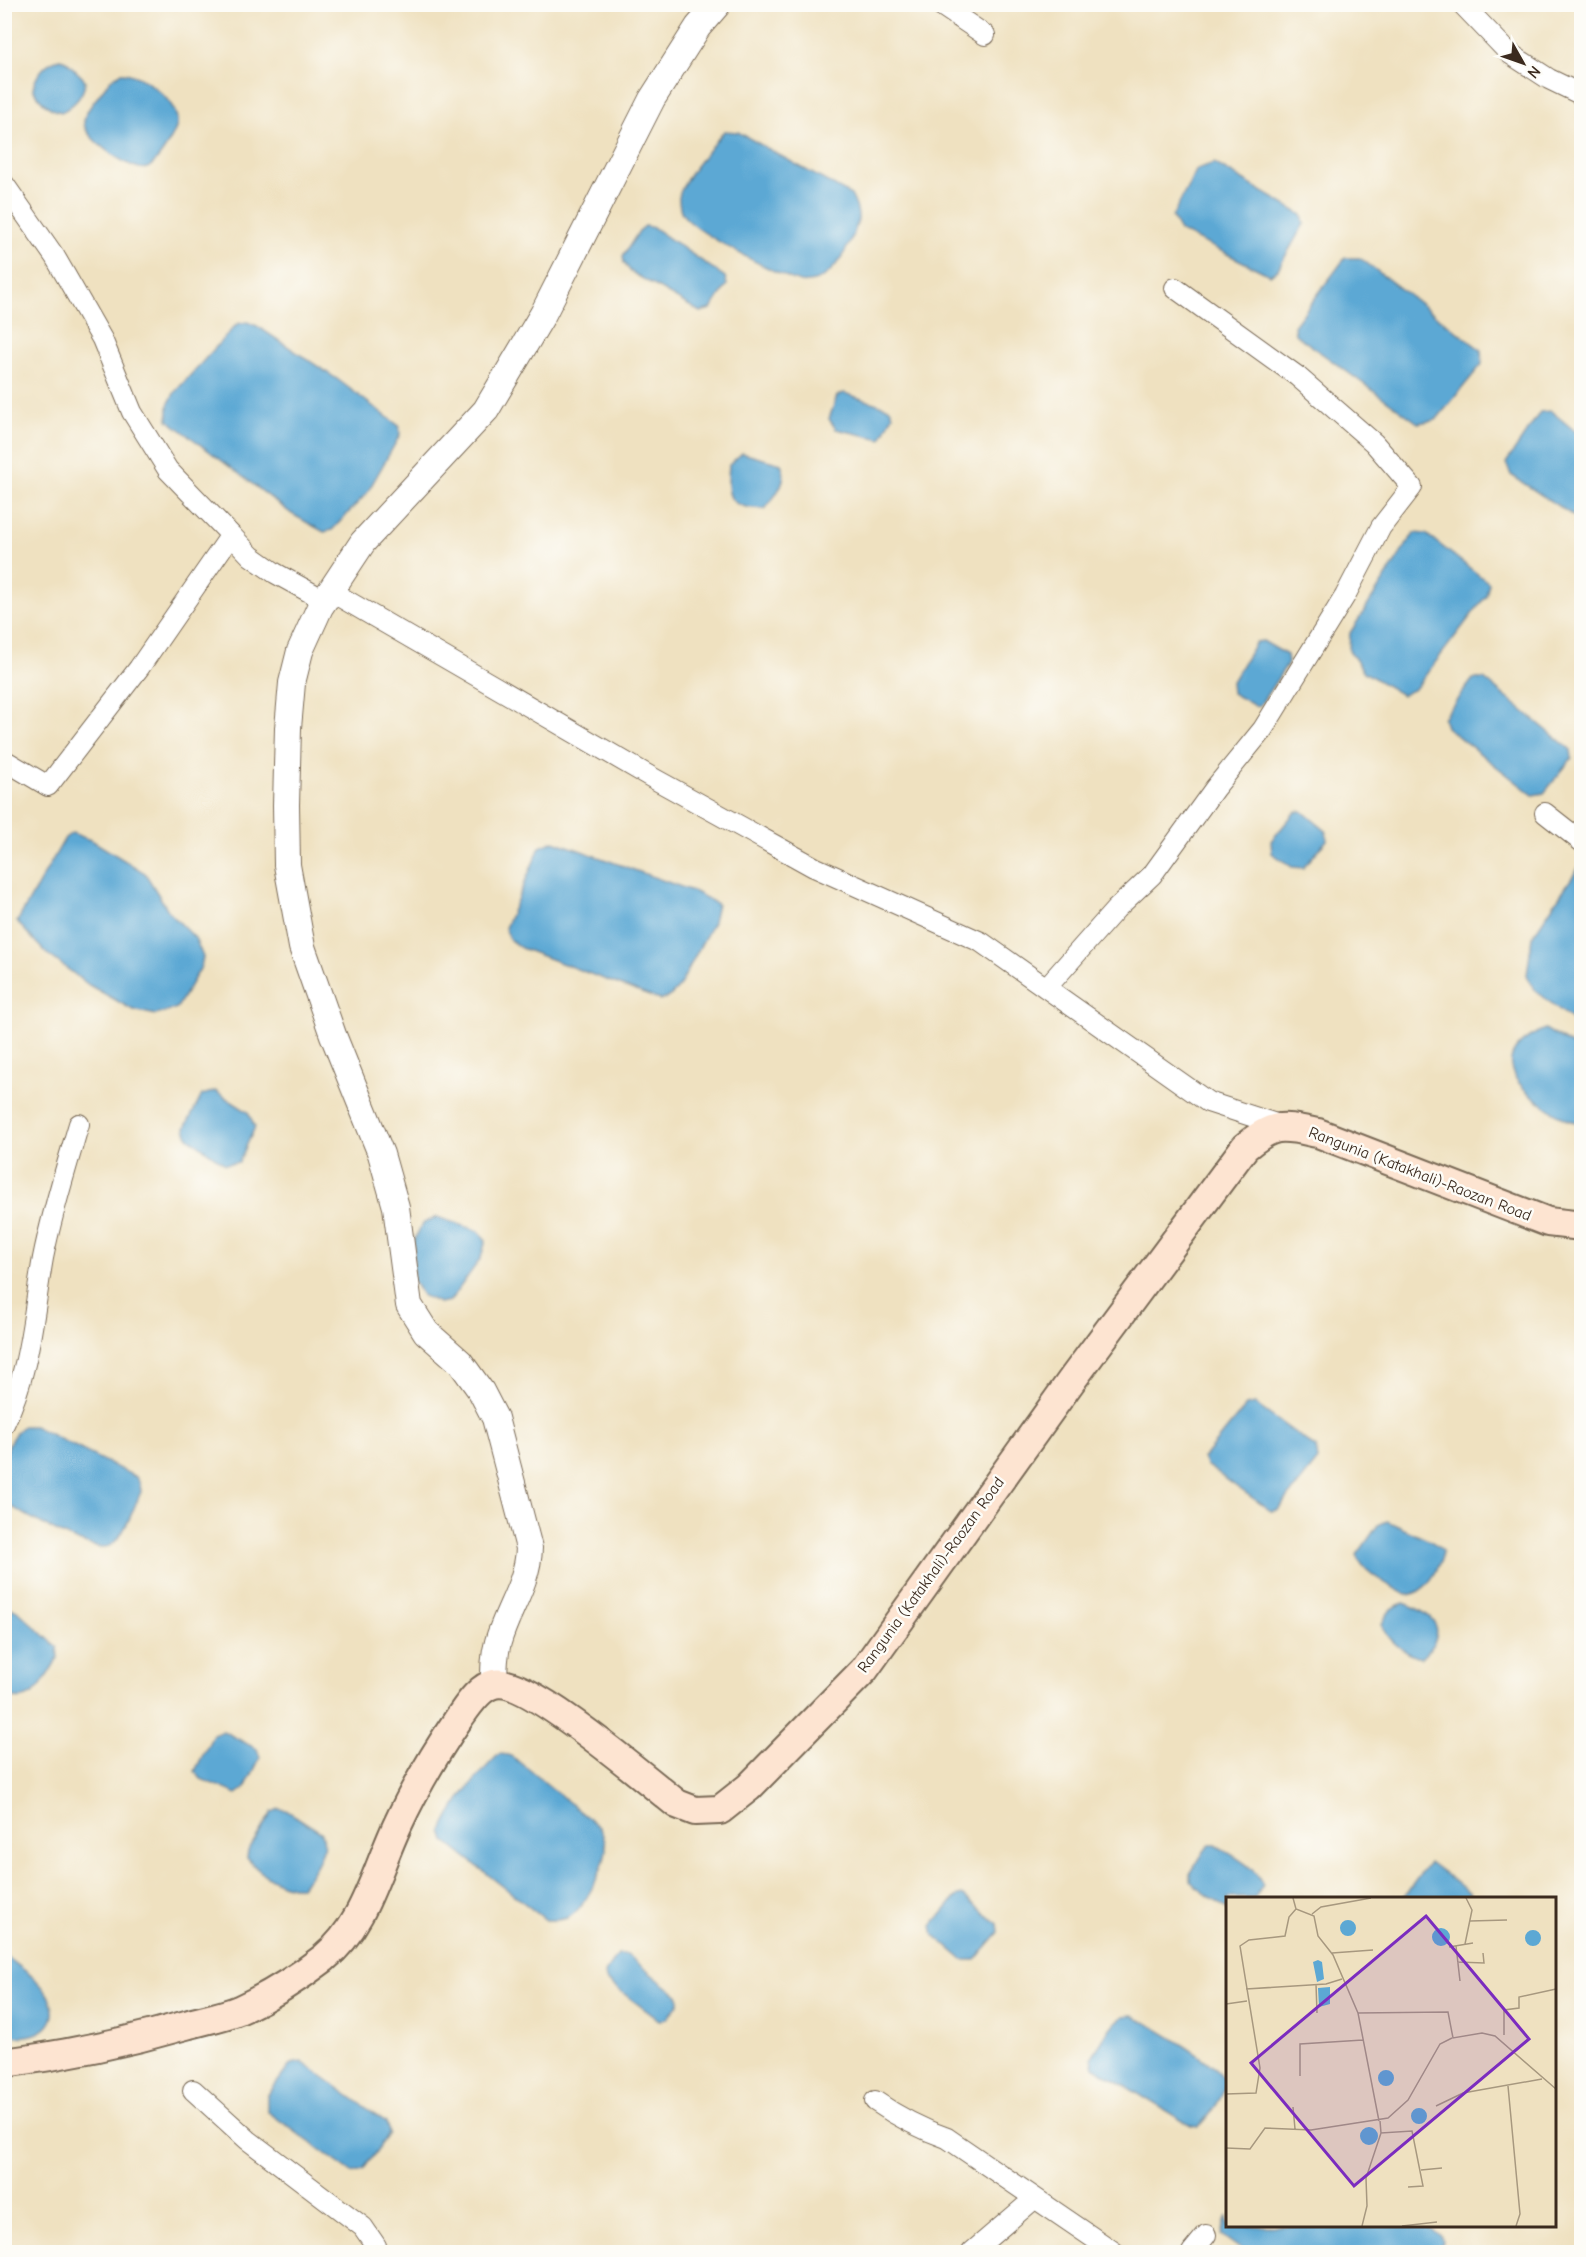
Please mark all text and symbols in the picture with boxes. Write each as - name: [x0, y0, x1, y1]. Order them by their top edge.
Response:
- north arrow: [1493, 33, 1553, 93]
- text: N: [1523, 62, 1544, 82]
- street label: Rangunia (Katakhali)-Raozan Road: [1306, 1123, 1534, 1225]
- street label: Rangunia (Katakhali)-Raozan Road: [854, 1474, 1008, 1676]
- inset map: [1226, 1897, 1556, 2227]

